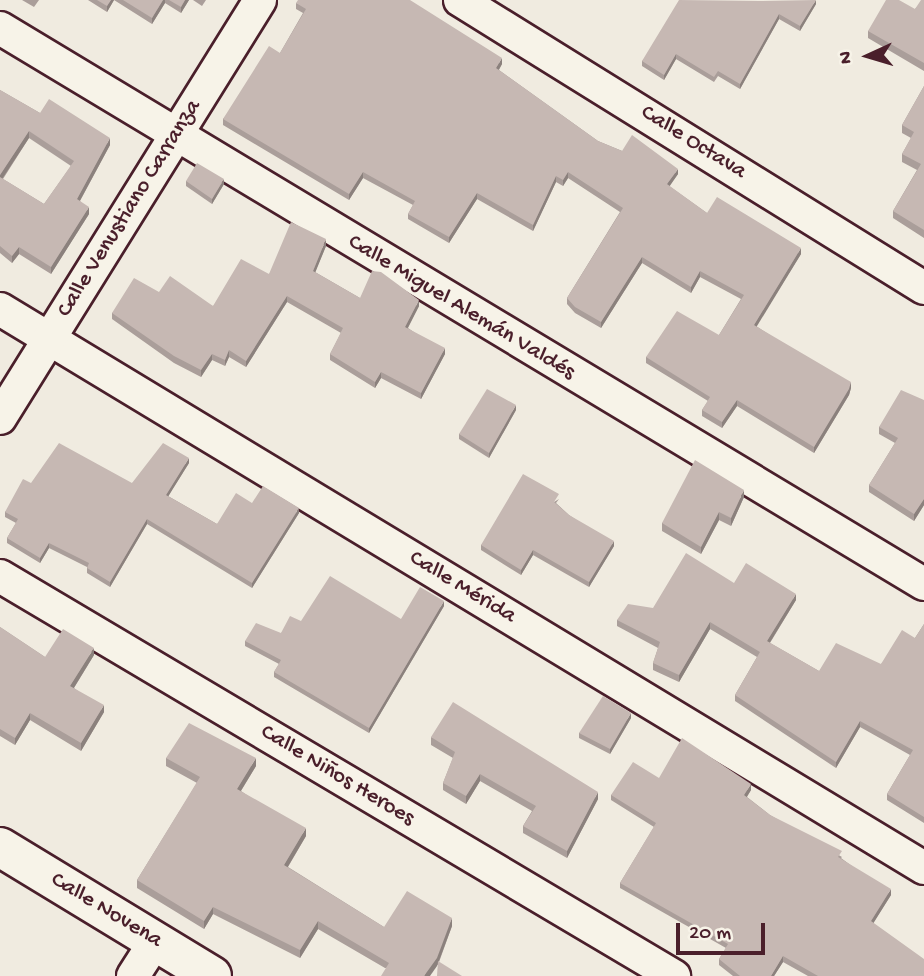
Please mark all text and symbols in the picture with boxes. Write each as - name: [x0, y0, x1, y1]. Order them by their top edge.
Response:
- north arrow: [833, 21, 903, 91]
- text: N: [835, 51, 858, 64]
- street label: Calle Venustiano Carranza: [52, 95, 208, 323]
- street label: Calle Octava: [635, 100, 751, 186]
- street label: Calle Miguel Alemán Valdés: [342, 229, 580, 387]
- street label: Calle Mérida: [404, 545, 520, 631]
- street label: Calle Niños Heroes: [255, 719, 419, 833]
- street label: Calle Novena: [45, 867, 167, 955]
- scale bar: [679, 909, 768, 953]
- text: 20 m: [689, 922, 731, 947]

